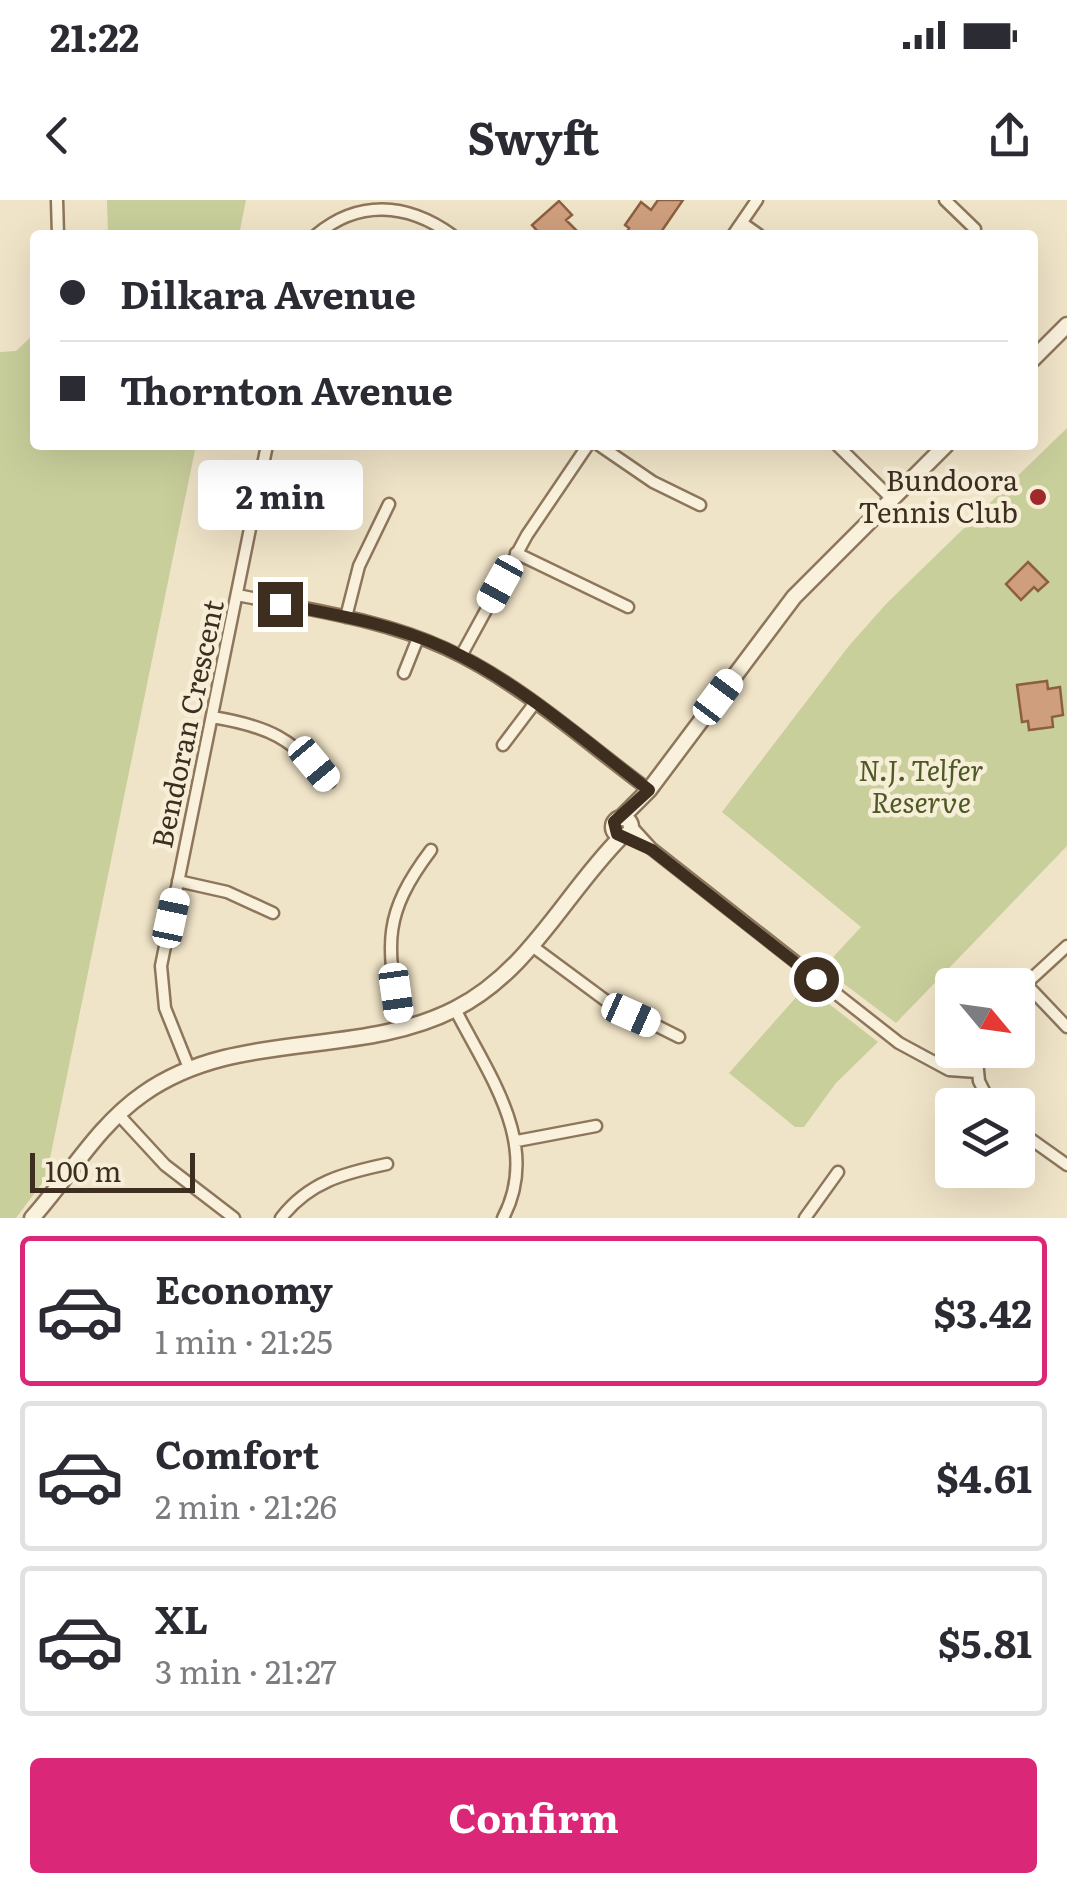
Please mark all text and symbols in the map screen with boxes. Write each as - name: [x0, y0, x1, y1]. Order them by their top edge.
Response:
- text: 21:22: [50, 7, 139, 64]
- text: Swyft: [467, 102, 600, 169]
- icon: back: [30, 108, 85, 163]
- icon: share: [982, 108, 1037, 163]
- text: Dilkara Avenue: [120, 264, 416, 321]
- text: Thornton Avenue: [120, 360, 453, 417]
- place label: Bundoora Tennis Club: [858, 458, 1018, 532]
- callout: 2 min: [198, 459, 362, 529]
- text: 2 min: [236, 471, 325, 519]
- marker: Bundoora Tennis Club: [1027, 486, 1049, 508]
- car: [472, 550, 528, 618]
- route end: [258, 582, 303, 627]
- street label: Bendoran Crescent: [139, 595, 233, 852]
- car: [688, 664, 748, 730]
- car: [283, 731, 345, 797]
- park label: N.J. Telfer Reserve: [858, 748, 984, 822]
- car: [150, 886, 192, 950]
- route start: [794, 957, 839, 1002]
- car: [377, 961, 415, 1025]
- north arrow: [935, 968, 1035, 1068]
- map controls: [935, 968, 1035, 1188]
- car: [597, 989, 665, 1041]
- button: layers: [935, 1088, 1035, 1188]
- scale bar: [30, 1148, 195, 1193]
- text: 100 m: [45, 1149, 122, 1191]
- text: Economy: [155, 1259, 333, 1316]
- icon: car: [35, 1266, 125, 1356]
- text: $3.42: [934, 1283, 1032, 1340]
- text: 1 min · 21:25: [155, 1316, 333, 1364]
- text: Comfort: [155, 1424, 319, 1481]
- icon: car: [35, 1431, 125, 1521]
- text: $4.61: [936, 1448, 1032, 1505]
- text: 2 min · 21:26: [155, 1481, 337, 1529]
- text: XL: [155, 1589, 208, 1646]
- icon: car: [35, 1596, 125, 1686]
- text: $5.81: [938, 1613, 1032, 1670]
- text: 3 min · 21:27: [155, 1646, 337, 1694]
- button: Confirm: [30, 1758, 1037, 1873]

